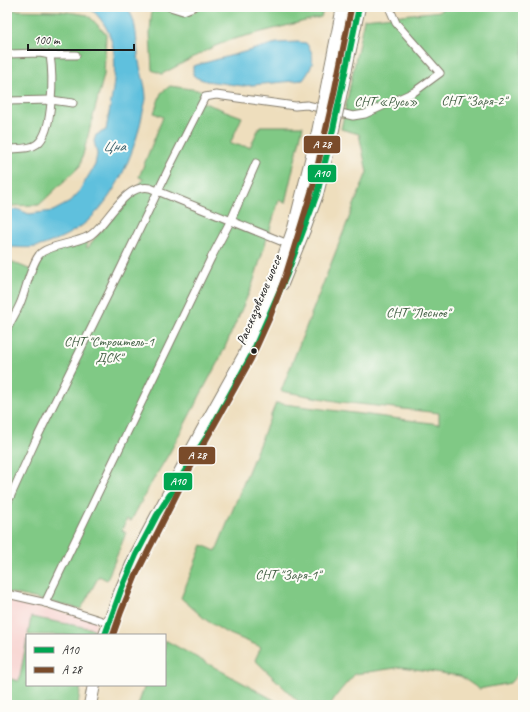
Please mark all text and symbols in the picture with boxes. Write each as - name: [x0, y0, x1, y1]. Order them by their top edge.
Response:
- scale bar: [28, 26, 134, 52]
- text: 100 m: [34, 32, 61, 48]
- park label: СНТ "Заря-2": [441, 92, 509, 109]
- park label: СНТ «Русь»: [354, 93, 418, 110]
- line badge: А 28: [303, 135, 341, 154]
- water label: Цна: [103, 137, 127, 156]
- text: А 28: [313, 137, 333, 151]
- line badge: А10: [307, 164, 337, 183]
- text: А10: [314, 166, 331, 180]
- street label: Рассказовское шоссе: [232, 251, 286, 347]
- park label: СНТ "Лесное": [386, 304, 453, 321]
- park label: СНТ "Строитель-1 ДСК": [64, 333, 155, 366]
- unlabelled marker: [249, 346, 259, 356]
- line badge: А 28: [178, 446, 216, 465]
- text: А 28: [188, 448, 208, 462]
- line badge: А10: [163, 472, 193, 491]
- text: А10: [170, 474, 187, 488]
- park label: СНТ "Заря-1": [255, 566, 323, 583]
- legend: [26, 634, 166, 686]
- text: А10: [62, 642, 80, 658]
- text: А 28: [62, 662, 83, 678]

